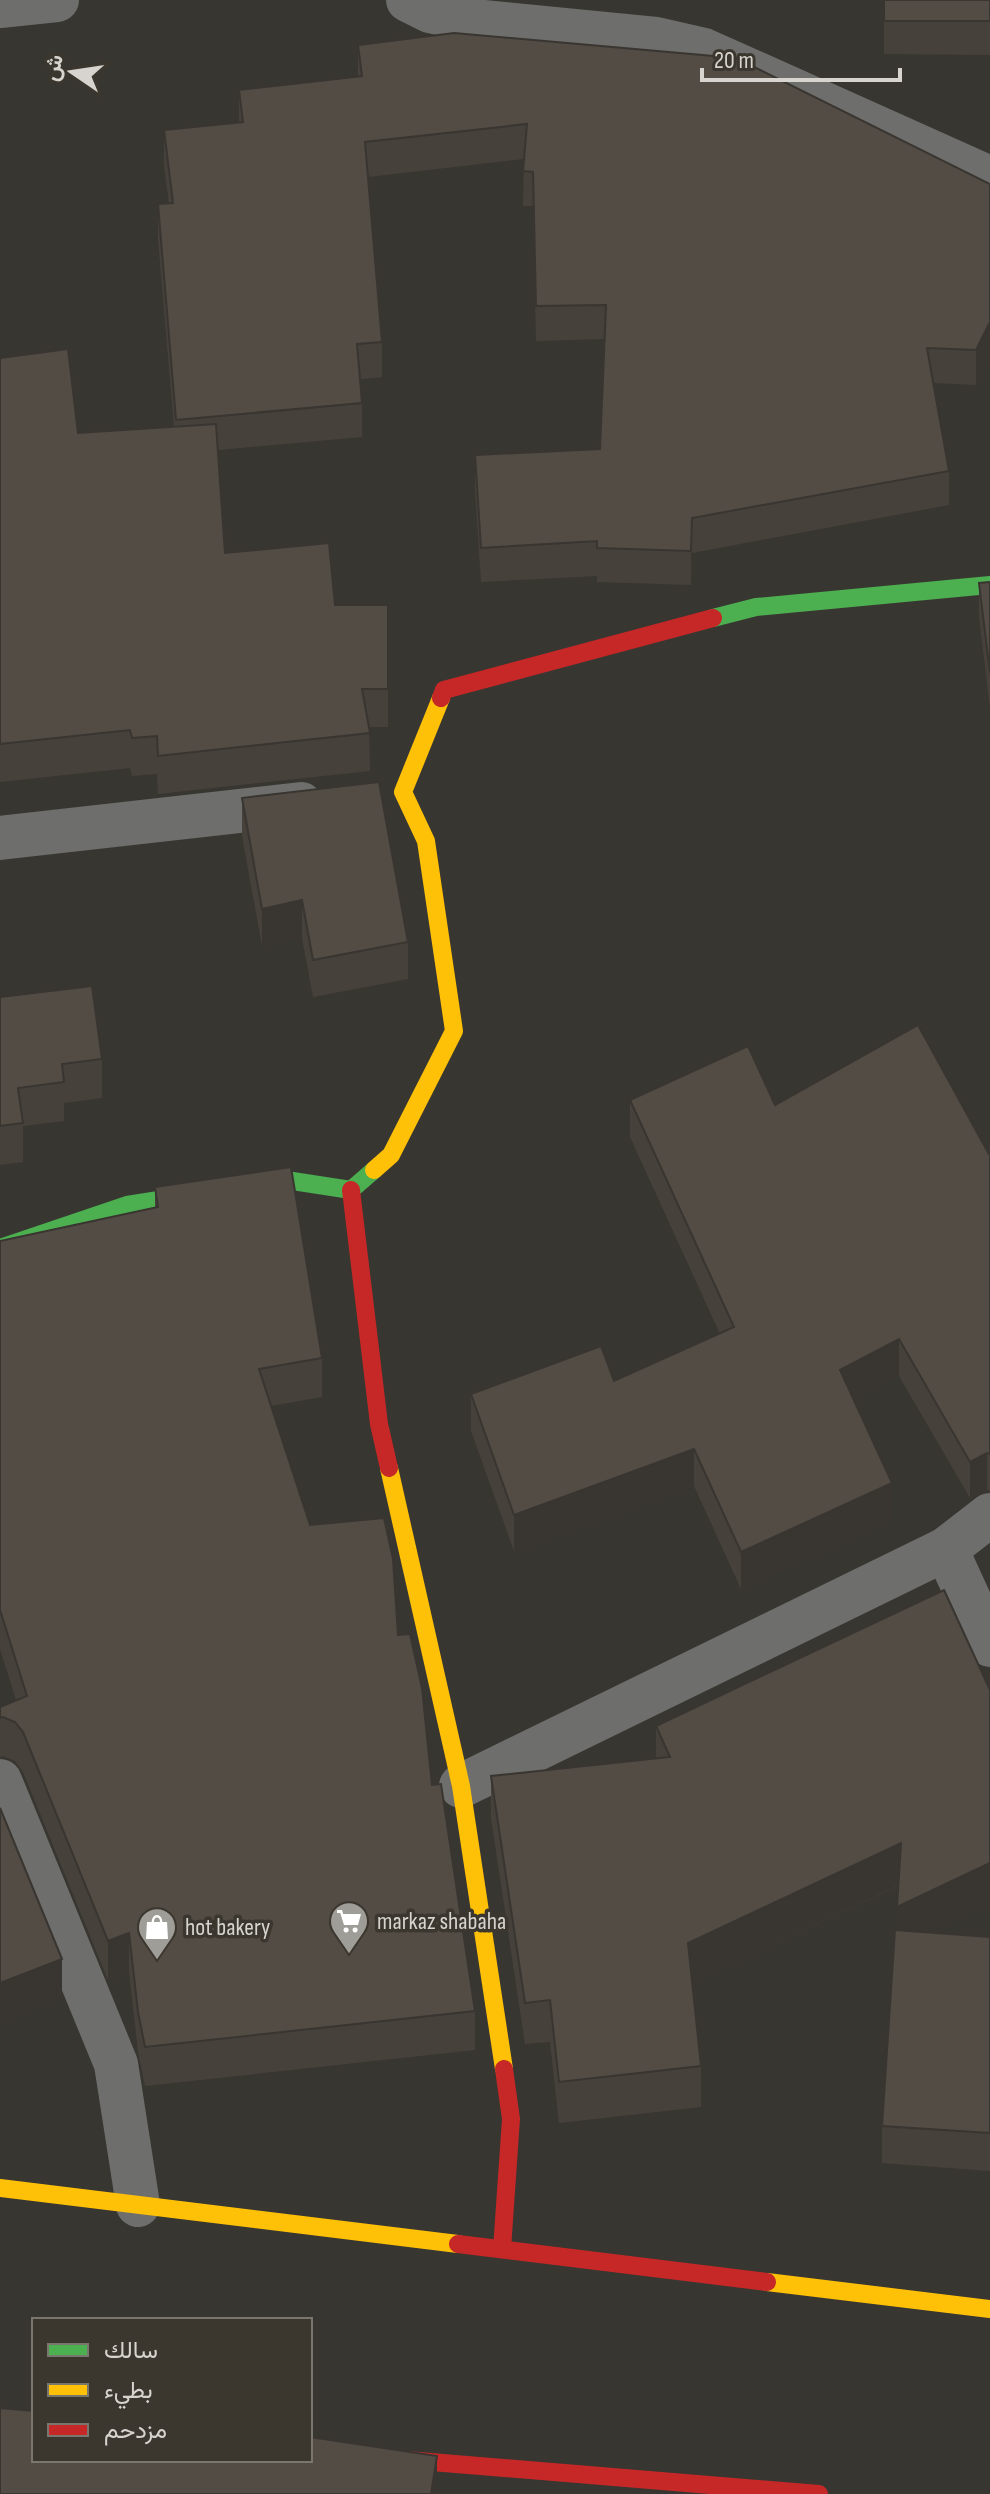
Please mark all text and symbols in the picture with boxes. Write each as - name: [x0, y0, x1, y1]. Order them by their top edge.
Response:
- north arrow: [32, 32, 112, 112]
- scale bar: [702, 32, 900, 82]
- text: 20 m: [714, 46, 754, 75]
- text: ش: [38, 52, 70, 84]
- supermarket icon: markaz shabaha: [328, 1900, 370, 1955]
- shop icon: hot bakery: [136, 1906, 178, 1961]
- place label: markaz shabaha: [377, 1907, 506, 1936]
- place label: hot bakery: [185, 1913, 270, 1942]
- legend: [32, 2318, 312, 2462]
- text: سالك: [104, 2336, 158, 2365]
- text: بطيء: [104, 2376, 153, 2409]
- text: مزدحم: [104, 2416, 167, 2446]

